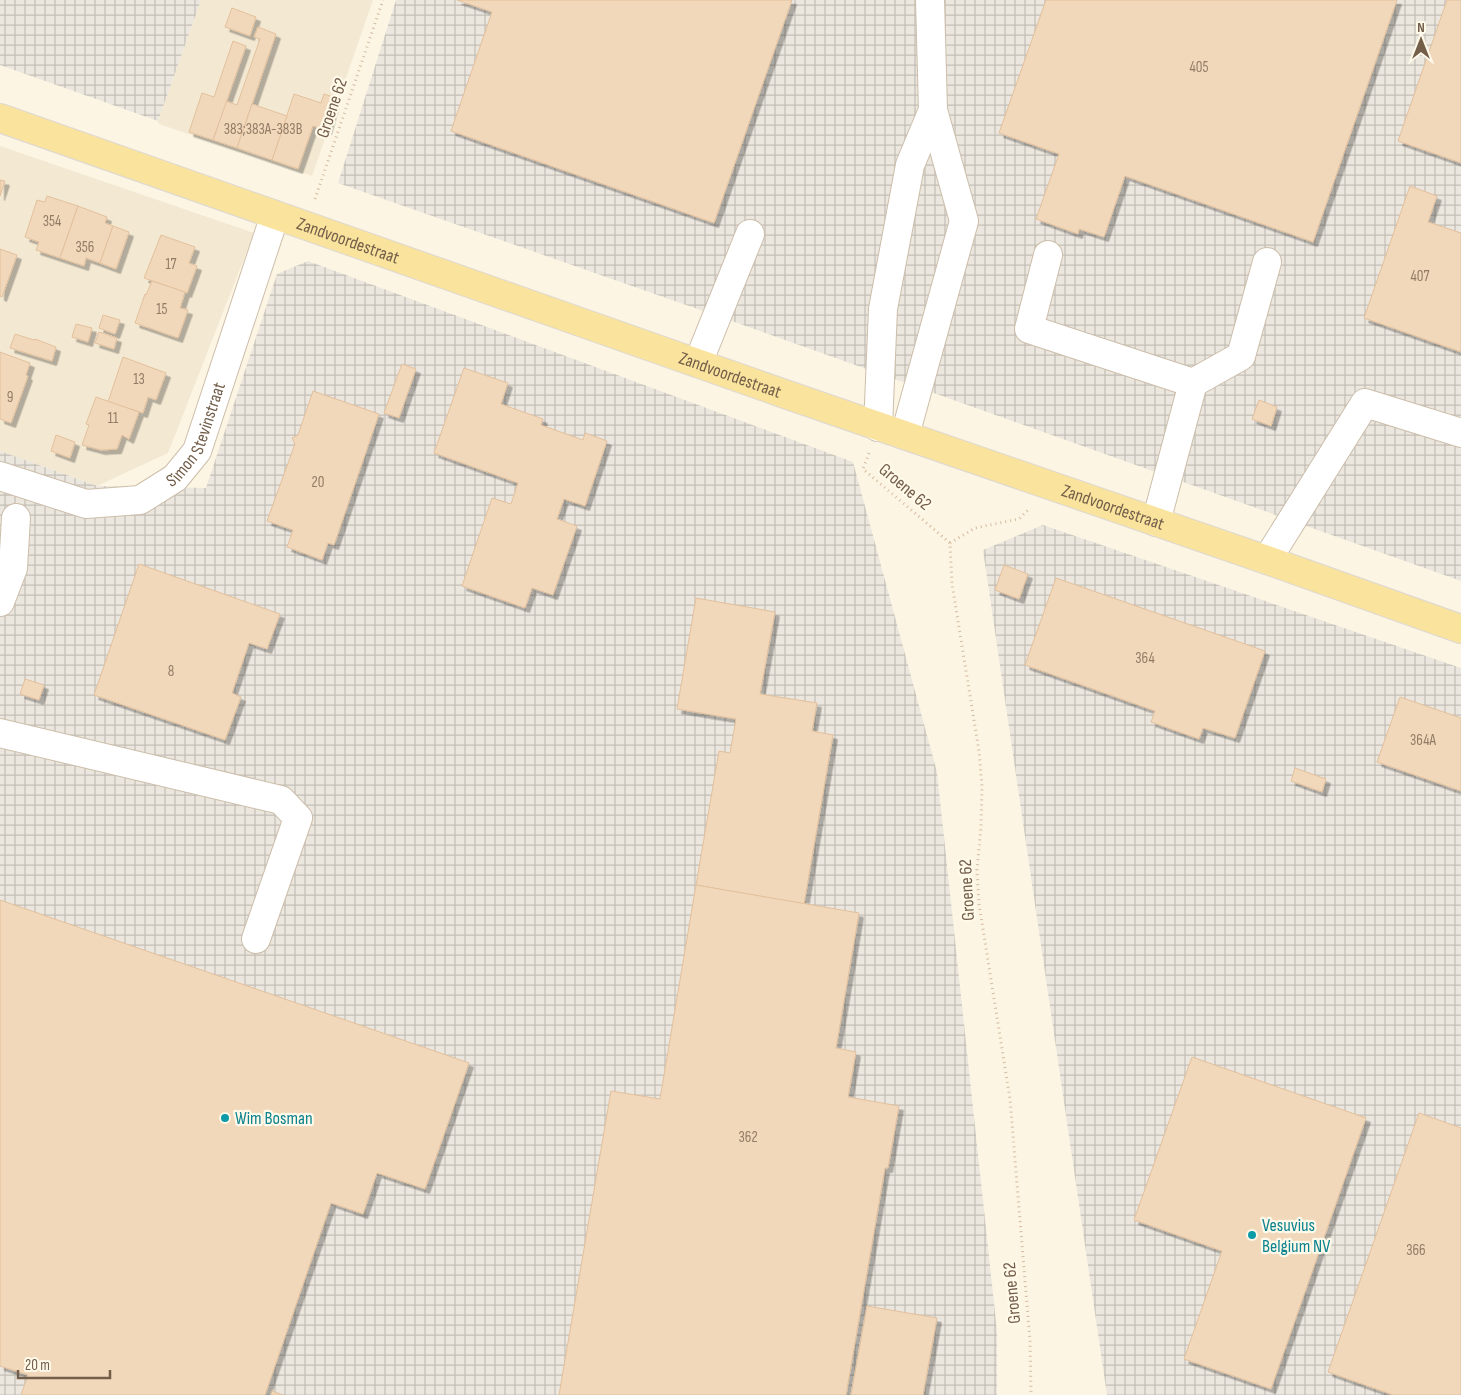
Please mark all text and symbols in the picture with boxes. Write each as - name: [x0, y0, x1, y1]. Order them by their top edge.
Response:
- north arrow: [1396, 15, 1446, 65]
- text: N: [1417, 19, 1425, 36]
- house number: 405: [1190, 58, 1208, 77]
- street label: Groene 62: [312, 75, 352, 141]
- house number: 383;383A-383B: [224, 120, 303, 139]
- house number: 354: [43, 212, 61, 231]
- street label: Zandvoordestraat: [294, 213, 403, 268]
- house number: 356: [76, 238, 94, 257]
- house number: 17: [165, 255, 177, 274]
- house number: 407: [1411, 267, 1429, 286]
- house number: 15: [156, 300, 168, 319]
- street label: Zandvoordestraat: [676, 347, 785, 403]
- house number: 13: [133, 370, 145, 389]
- street label: Simon Stevinstraat: [162, 379, 230, 491]
- house number: 9: [7, 388, 13, 407]
- house number: 11: [108, 409, 119, 428]
- street label: Groene 62: [875, 459, 935, 515]
- house number: 20: [312, 473, 324, 492]
- street label: Zandvoordestraat: [1059, 480, 1168, 534]
- house number: 364: [1135, 649, 1155, 668]
- house number: 8: [168, 662, 174, 681]
- house number: 364A: [1410, 731, 1436, 750]
- street label: Groene 62: [955, 859, 979, 921]
- place label: Wim Bosman: [235, 1108, 313, 1129]
- marker: Wim Bosman: [219, 1112, 231, 1124]
- house number: 362: [738, 1128, 758, 1147]
- place label: Vesuvius Belgium NV: [1262, 1215, 1330, 1257]
- marker: Vesuvius Belgium NV: [1246, 1229, 1258, 1241]
- house number: 366: [1406, 1241, 1426, 1260]
- street label: Groene 62: [999, 1261, 1025, 1325]
- scale bar: [18, 1348, 110, 1380]
- text: 20 m: [25, 1356, 50, 1375]

